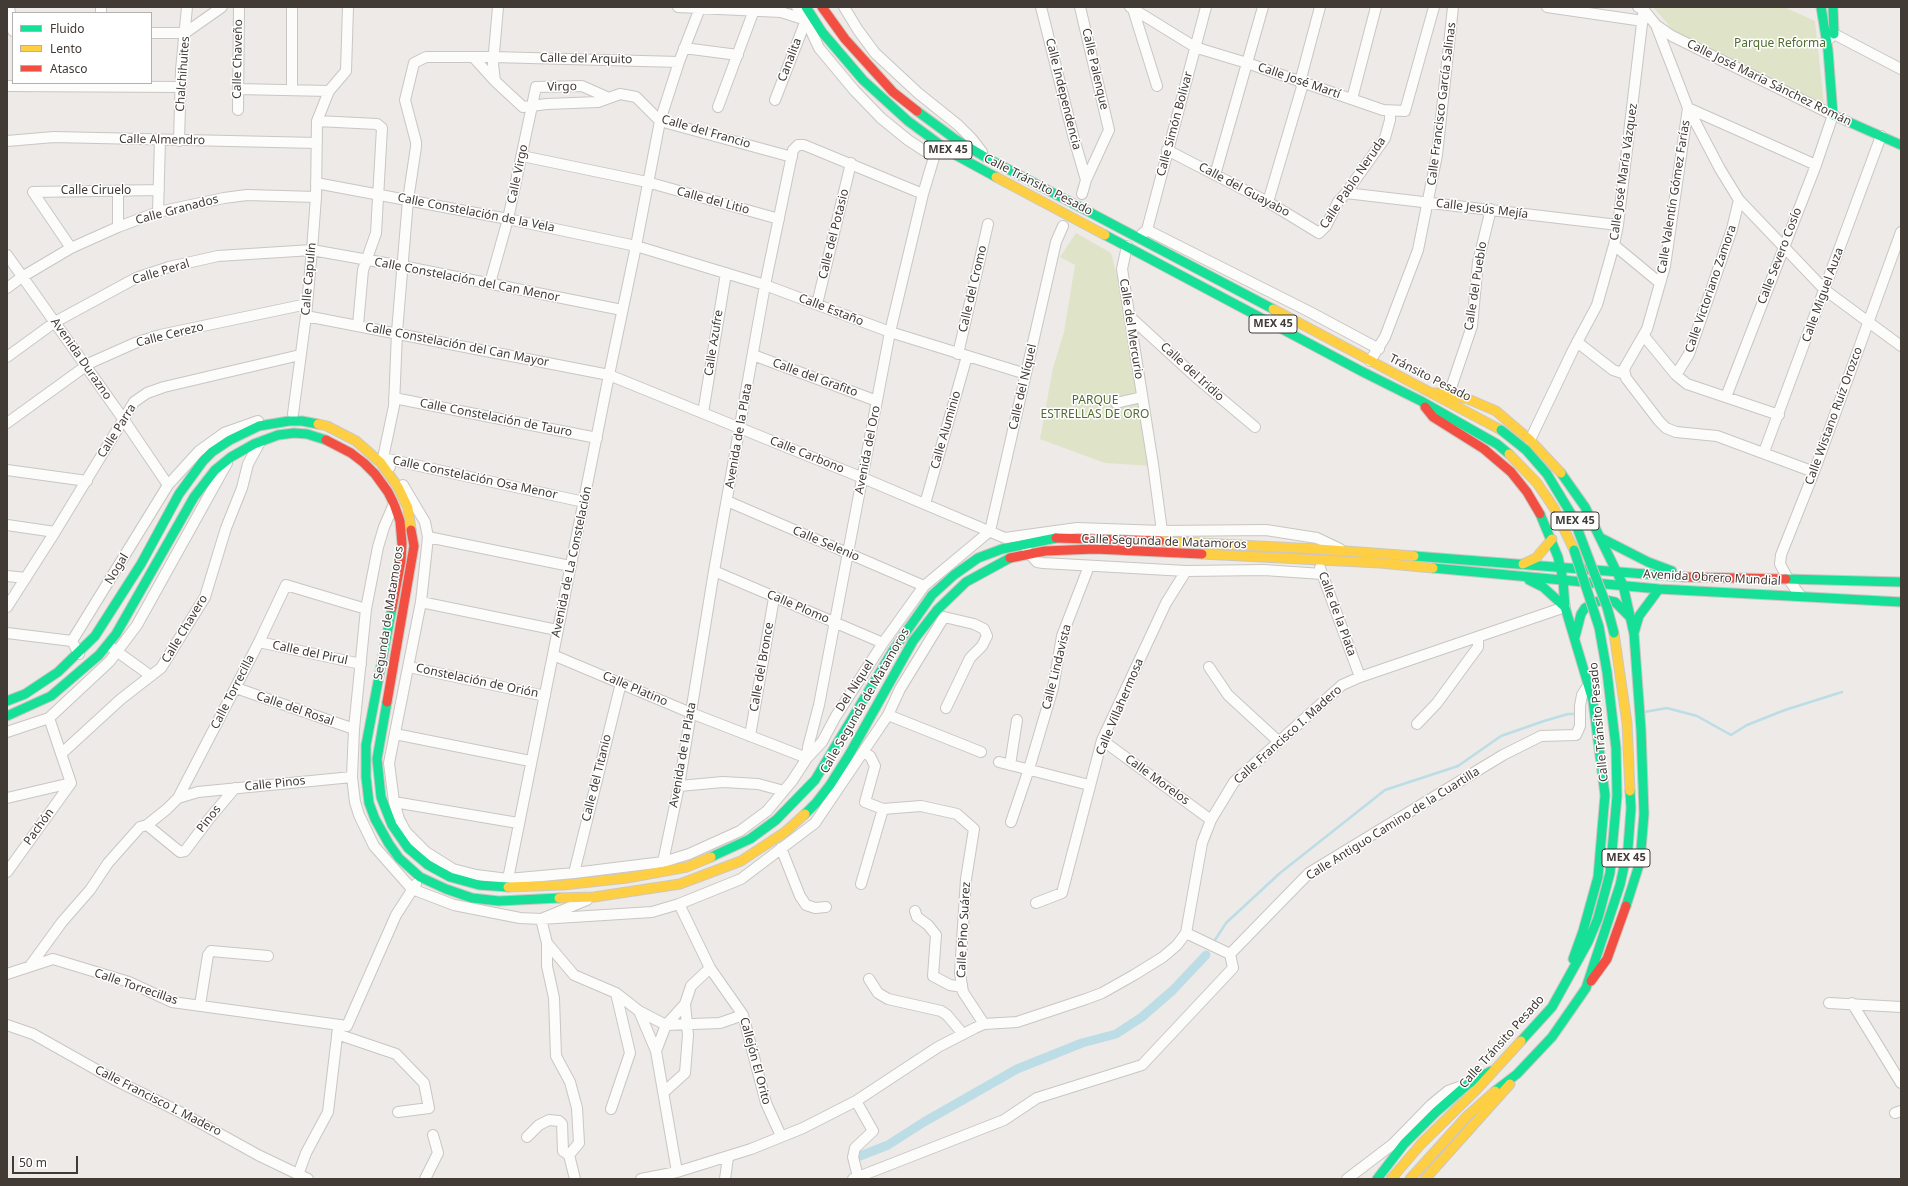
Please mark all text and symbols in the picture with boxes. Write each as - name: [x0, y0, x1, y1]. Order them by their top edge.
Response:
- legend: [12, 12, 152, 84]
- street label: Calle Chaveño: [230, 19, 246, 99]
- text: Fluido: [50, 20, 84, 37]
- street label: Calle Francisco García Salinas: [1425, 21, 1459, 187]
- street label: Calle Palenque: [1079, 27, 1111, 111]
- street label: Chalchihuites: [173, 36, 193, 112]
- street label: Canalita: [775, 36, 805, 84]
- street label: Calle Independencia: [1042, 37, 1084, 151]
- street label: Calle José María Sánchez Román: [1684, 37, 1854, 129]
- park label: Parque Reforma: [1734, 37, 1826, 51]
- text: Lento: [50, 40, 82, 57]
- street label: Calle del Arquito: [540, 51, 632, 67]
- text: Atasco: [50, 60, 88, 77]
- street label: Calle José Martí: [1256, 60, 1342, 102]
- street label: Calle Simón Bolívar: [1154, 70, 1196, 178]
- street label: Virgo: [547, 80, 577, 94]
- street label: Calle José María Vázquez: [1607, 102, 1641, 242]
- street label: Calle del Francio: [660, 112, 752, 152]
- street label: Calle Valentín Gómez Farías: [1655, 119, 1693, 275]
- street label: Calle Almendro: [119, 132, 205, 148]
- street label: Calle Pablo Neruda: [1317, 134, 1389, 232]
- road number: MEX 45: [924, 141, 972, 159]
- street label: Calle Virgo: [505, 143, 531, 205]
- street label: Calle Tránsito Pesado: [981, 151, 1095, 219]
- street label: Calle del Guayabo: [1196, 160, 1292, 220]
- street label: Calle Ciruelo: [61, 184, 131, 198]
- street label: Calle del Litio: [675, 184, 751, 218]
- street label: Calle del Potasio: [816, 187, 852, 281]
- street label: Calle Constelación de la Vela: [396, 191, 556, 235]
- street label: Calle Granados: [134, 192, 220, 228]
- street label: Calle Jesús Mejía: [1435, 196, 1529, 222]
- street label: Calle Severo Cosío: [1755, 206, 1805, 306]
- street label: Calle Victoriano Zamora: [1682, 223, 1740, 355]
- street label: Calle del Pueblo: [1462, 240, 1490, 332]
- street label: Calle Capulín: [299, 242, 319, 316]
- street label: Calle del Cromo: [956, 244, 990, 334]
- street label: Calle Miguel Auza: [1799, 246, 1847, 344]
- street label: Calle Constelación del Can Menor: [373, 255, 561, 305]
- street label: Calle Peral: [131, 256, 191, 288]
- street label: Calle del Mercurio: [1116, 278, 1146, 380]
- street label: Calle Estaño: [796, 291, 866, 329]
- street label: Calle Azufre: [702, 309, 726, 377]
- street label: Avenida Durazno: [48, 315, 114, 403]
- road number: MEX 45: [1249, 315, 1297, 333]
- street label: Calle Cerezo: [135, 320, 205, 350]
- street label: Calle Constelación del Can Mayor: [364, 320, 550, 370]
- street label: Calle del Iridio: [1157, 340, 1227, 404]
- street label: Calle del Níquel: [1006, 343, 1040, 431]
- street label: Calle Wistano Ruíz Orozco: [1802, 345, 1866, 487]
- street label: Tránsito Pesado: [1387, 351, 1473, 405]
- street label: Calle del Grafito: [770, 356, 860, 400]
- street label: Avenida de la Plata: [723, 382, 755, 490]
- street label: Calle Aluminio: [928, 389, 964, 471]
- park label: PARQUE ESTRELLAS DE ORO: [1041, 394, 1149, 422]
- street label: Calle Constelación de Tauro: [419, 396, 573, 440]
- street label: Calle Parra: [95, 401, 139, 461]
- street label: Avenida del Oro: [852, 404, 884, 496]
- street label: Calle Carbono: [768, 434, 846, 476]
- street label: Calle Constelación Osa Menor: [391, 453, 559, 503]
- street label: Avenida de La Constelación: [549, 485, 595, 639]
- road number: MEX 45: [1551, 512, 1599, 530]
- street label: Calle Selenio: [790, 523, 862, 565]
- street label: Calle Segunda de Matamoros: [1081, 532, 1247, 552]
- street label: Segunda de Matamoros: [371, 545, 407, 681]
- street label: Nogal: [102, 551, 132, 587]
- street label: Avenida Obrero Mundial: [1643, 567, 1781, 589]
- street label: Calle de la Plata: [1315, 570, 1359, 658]
- street label: Calle Plomo: [765, 587, 831, 627]
- street label: Calle Chavero: [159, 592, 211, 666]
- street label: Calle del Bronce: [747, 621, 777, 713]
- street label: Calle Lindavista: [1039, 623, 1075, 711]
- street label: Calle Segunda de Matamoros: [817, 626, 913, 776]
- street label: Calle del Pirul: [271, 638, 349, 668]
- street label: Calle Torrecilla: [208, 652, 258, 732]
- street label: Calle Villahermosa: [1093, 656, 1147, 758]
- street label: Del Niquel: [833, 657, 877, 715]
- street label: Constelación de Orión: [414, 661, 540, 701]
- street label: Calle Tránsito Pesado: [1587, 662, 1611, 782]
- street label: Calle Platino: [600, 669, 670, 709]
- street label: Calle Francisco I. Madero: [1231, 683, 1345, 787]
- street label: Calle del Rosal: [254, 689, 336, 729]
- street label: Avenida de la Plata: [667, 701, 699, 809]
- street label: Calle del Titanio: [579, 733, 615, 823]
- street label: Calle Morelos: [1122, 752, 1192, 808]
- street label: Calle Antiguo Camino de la Cuartilla: [1304, 764, 1482, 884]
- street label: Calle Pinos: [244, 774, 306, 794]
- street label: Pinos: [194, 802, 224, 836]
- street label: Pachón: [21, 806, 57, 848]
- road number: MEX 45: [1602, 849, 1650, 867]
- street label: Calle Pino Suárez: [954, 882, 974, 978]
- street label: Calle Torrecillas: [92, 966, 180, 1008]
- street label: Calle Tránsito Pesado: [1456, 993, 1548, 1091]
- street label: Callejón El Orito: [736, 1016, 774, 1106]
- street label: Calle Francisco I. Madero: [92, 1063, 224, 1139]
- scale bar: [14, 1148, 80, 1174]
- text: 50 m: [19, 1154, 47, 1171]

